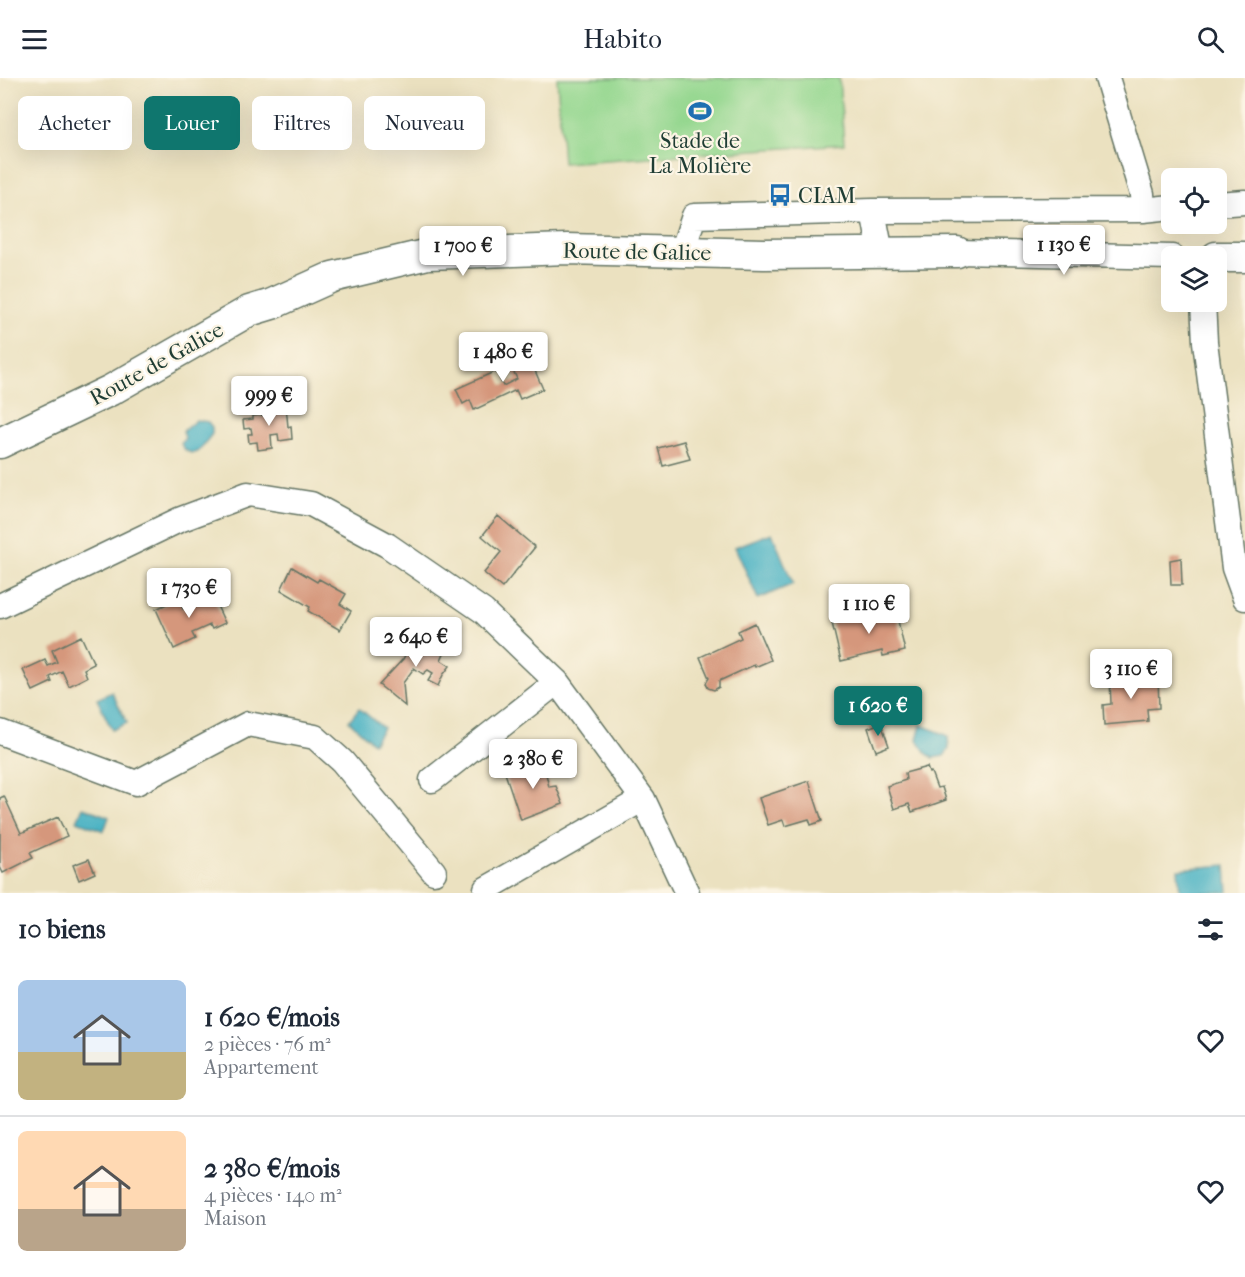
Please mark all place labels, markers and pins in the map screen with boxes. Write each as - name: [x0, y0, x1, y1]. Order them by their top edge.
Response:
- sports icon: Stade de La Molière: [687, 98, 713, 124]
- place label: Stade de La Molière: [649, 128, 751, 179]
- bus stop icon: CIAM: [767, 182, 793, 208]
- place label: CIAM: [798, 183, 856, 209]
- pin: 1 130 €: [1009, 225, 1119, 276]
- pin: 1 700 €: [408, 226, 518, 277]
- pin: 1 480 €: [448, 332, 558, 383]
- pin: 999 €: [227, 376, 311, 427]
- pin: 1 730 €: [134, 568, 244, 619]
- pin: 1 110 €: [814, 584, 924, 635]
- pin: 2 640 €: [361, 617, 471, 668]
- pin: 3 110 €: [1076, 649, 1186, 700]
- pin: 1 620 €: [823, 686, 933, 737]
- pin: 2 380 €: [478, 739, 588, 790]

